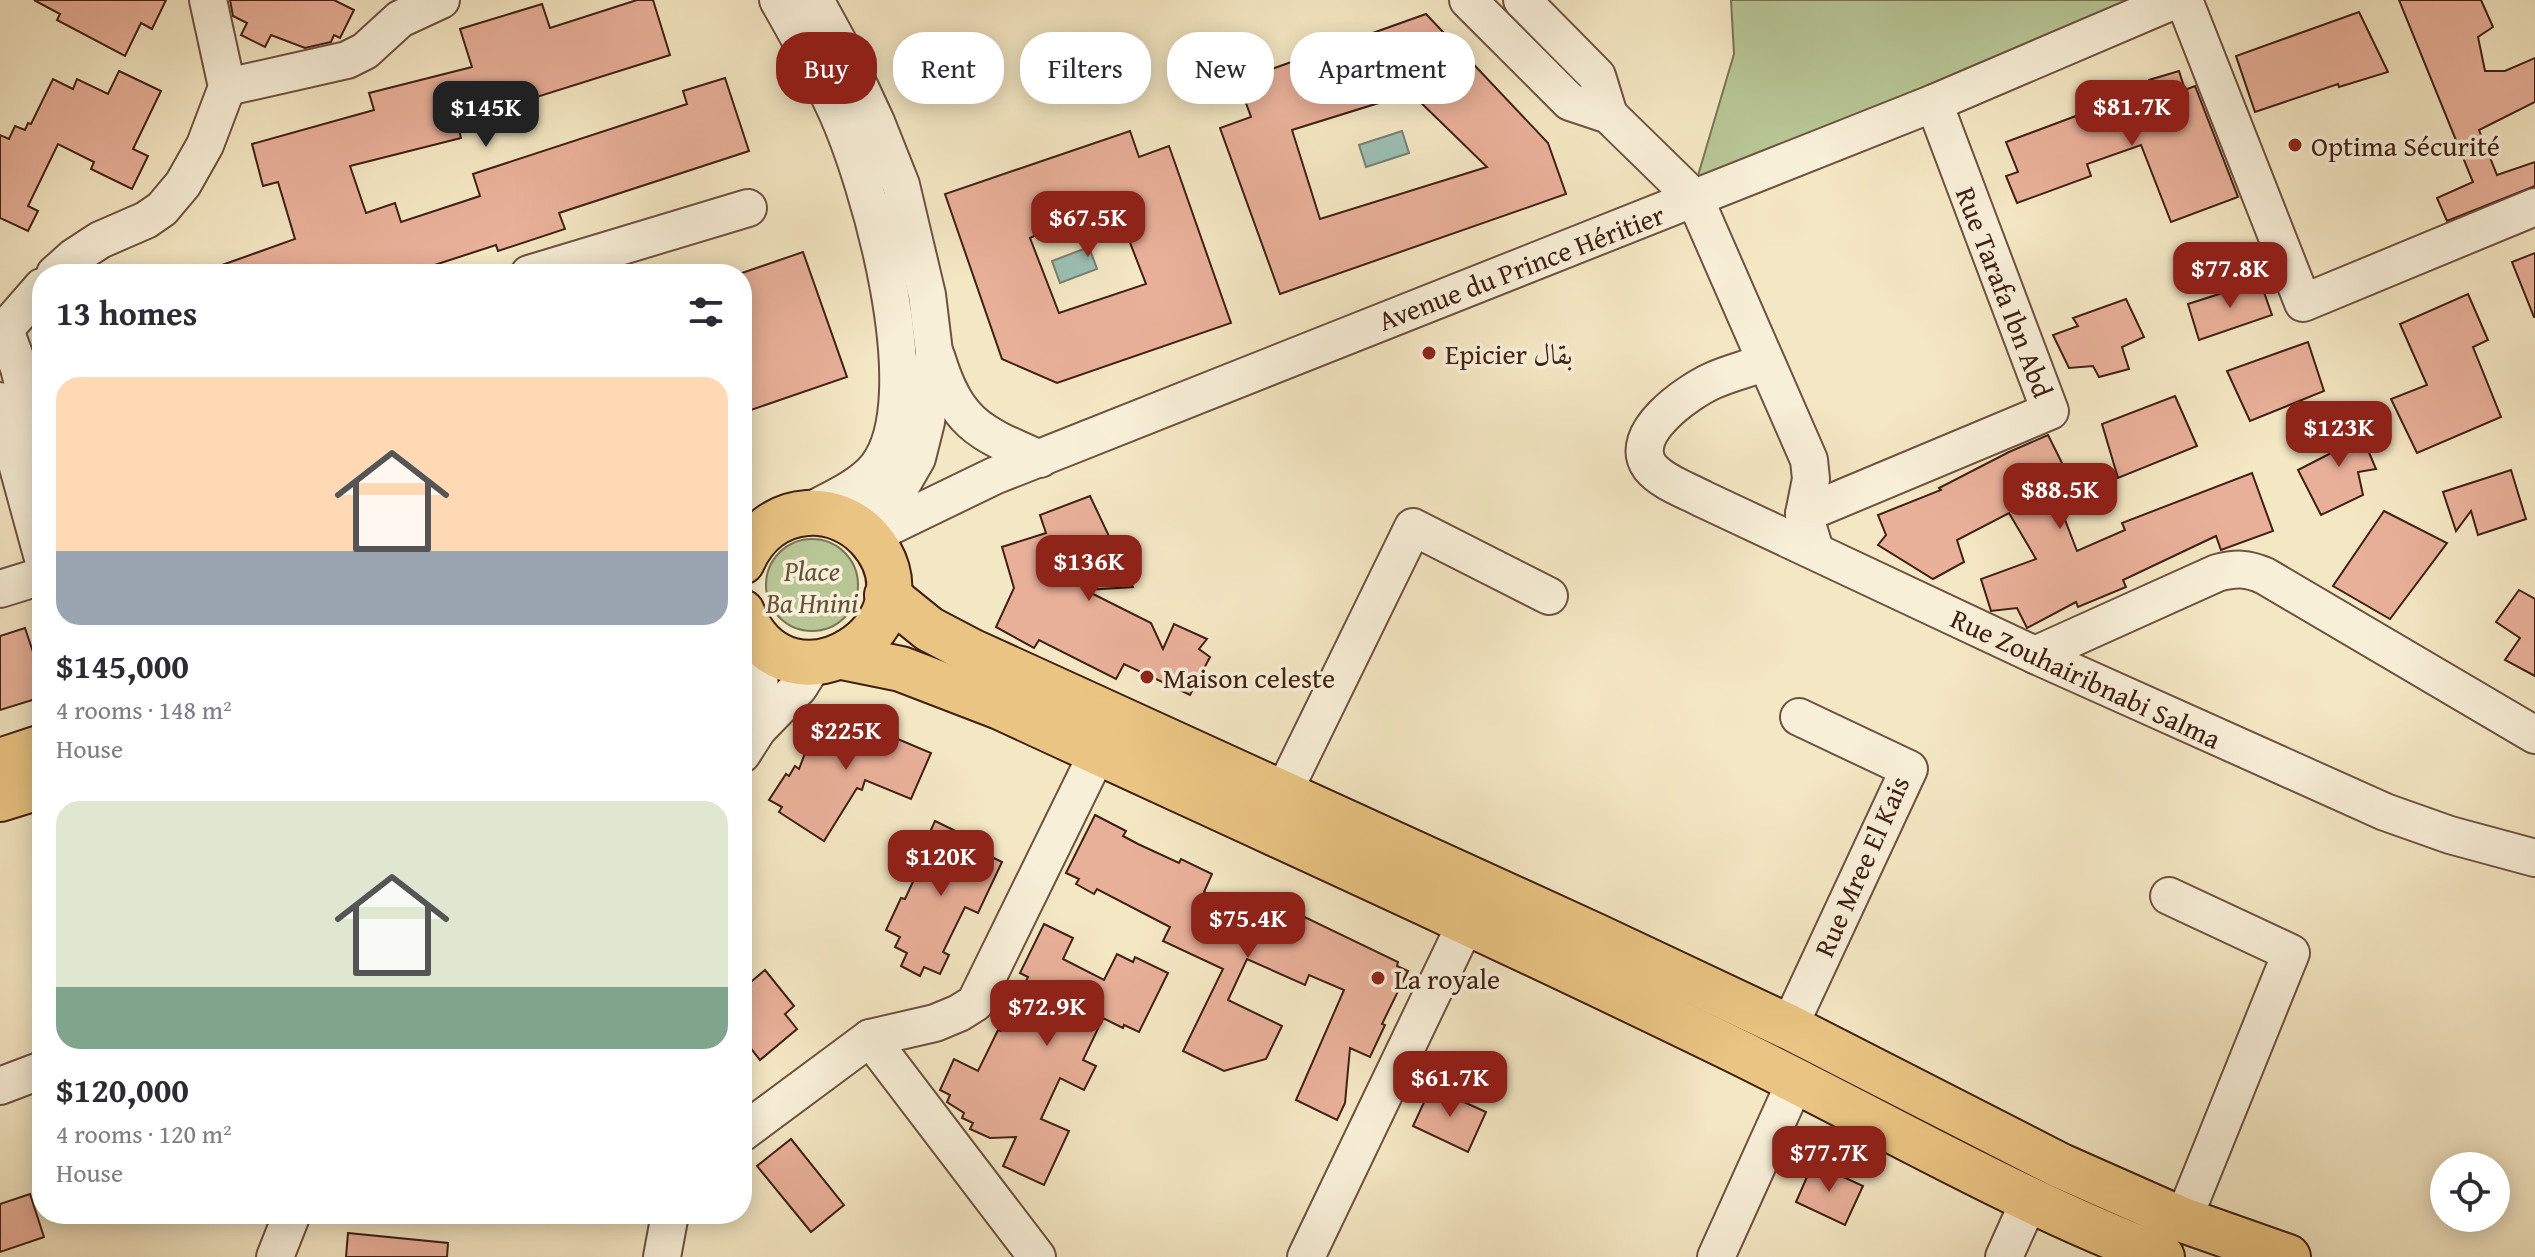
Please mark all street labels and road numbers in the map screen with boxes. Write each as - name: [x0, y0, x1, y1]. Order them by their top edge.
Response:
- street label: Rue Tarafa Ibn Abd: [1946, 181, 2064, 403]
- street label: Avenue du Prince Héritier: [1372, 193, 1671, 341]
- street label: Rue Zouhairibnabi Salma: [1944, 597, 2229, 759]
- street label: Rue Mree El Kais: [1803, 769, 1919, 963]

